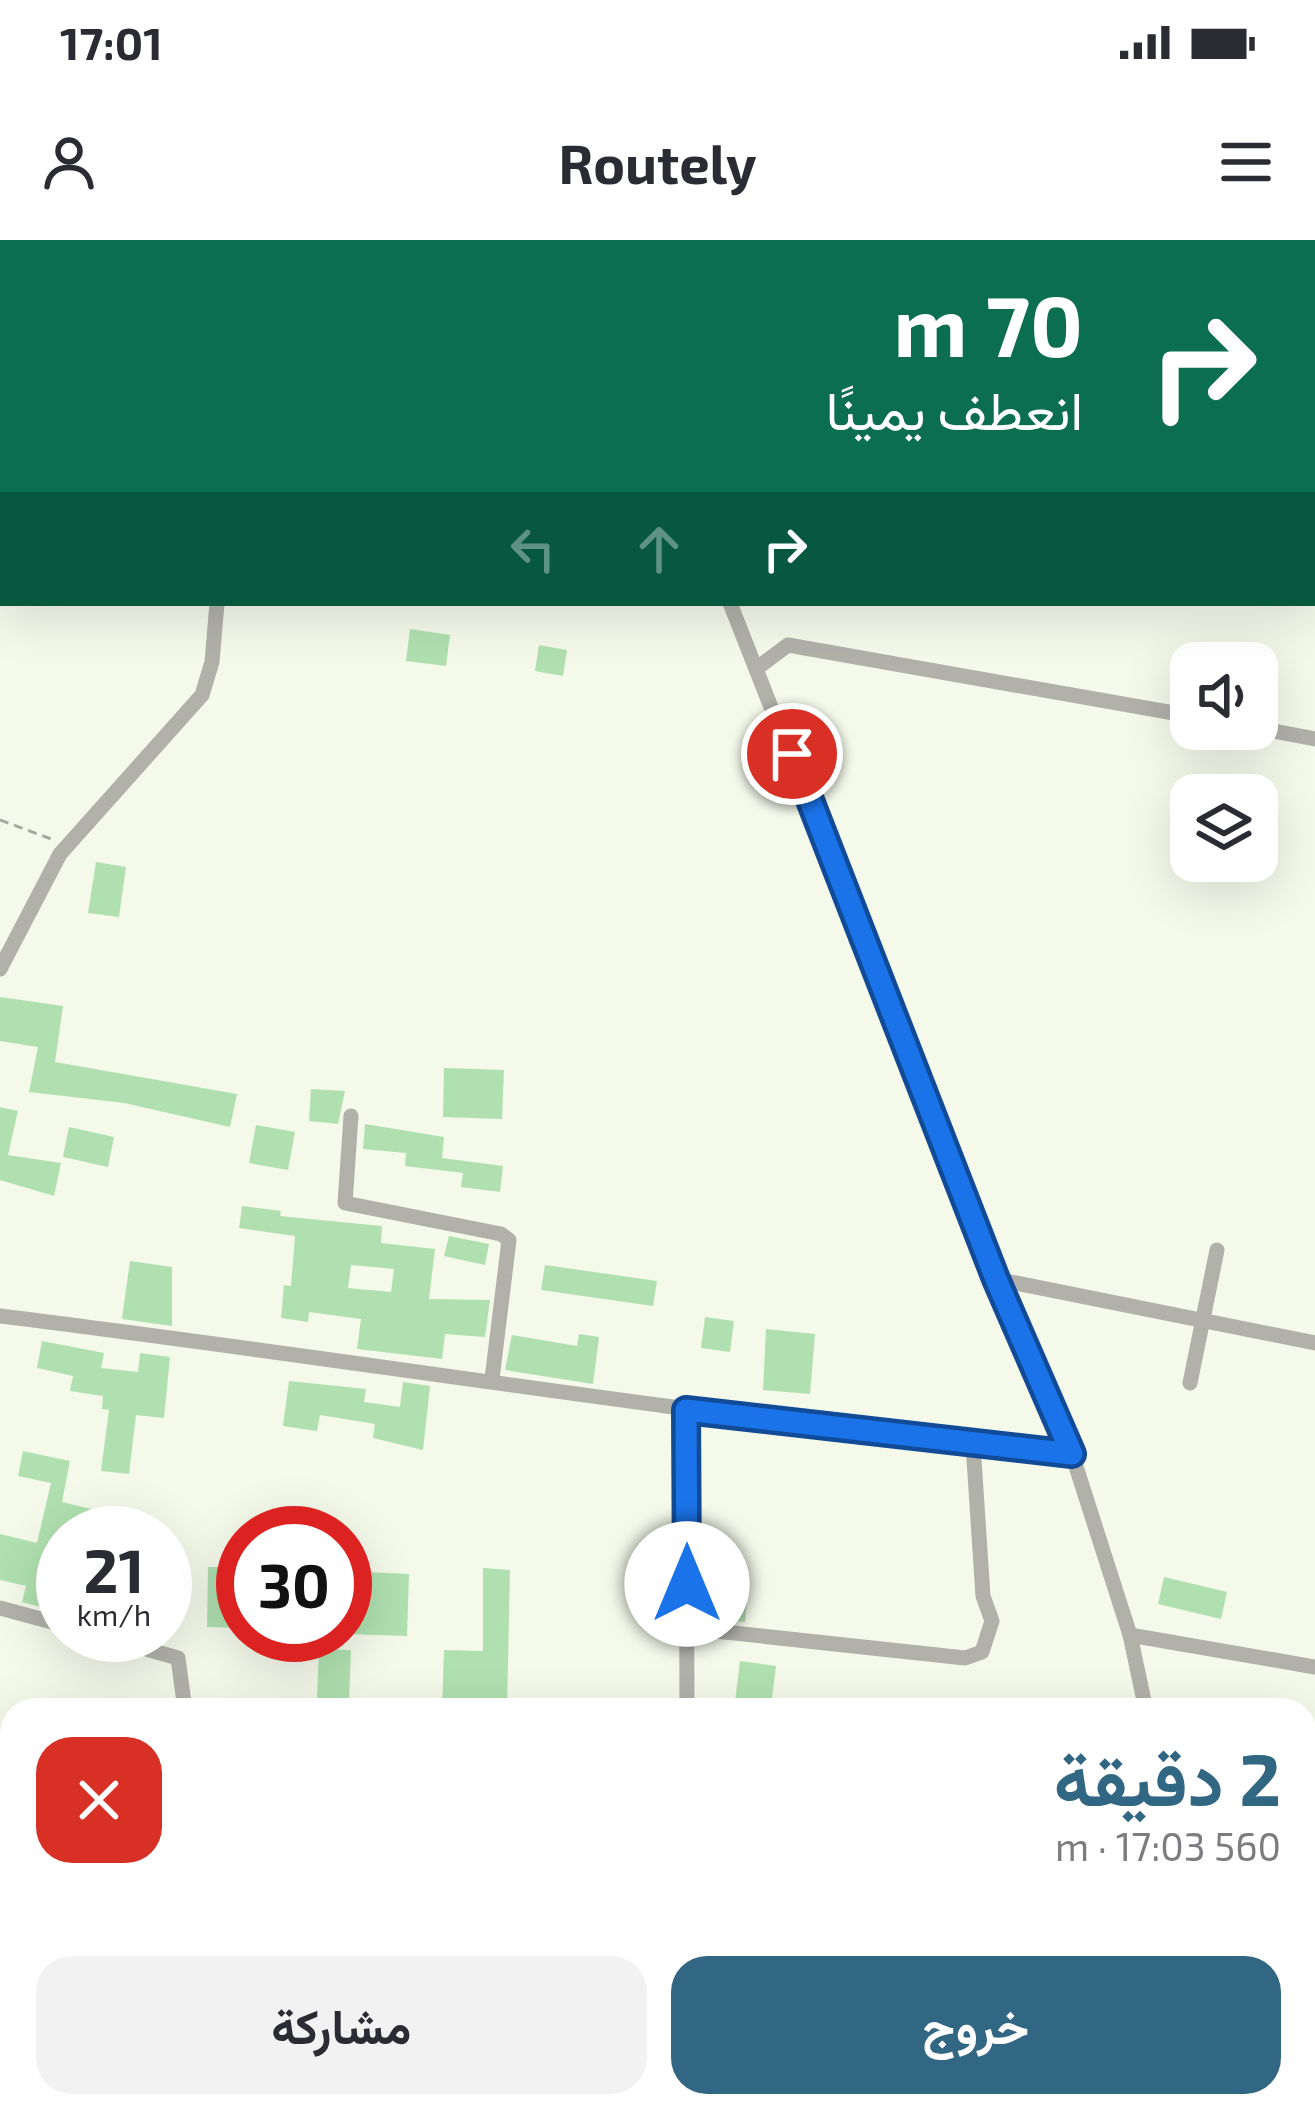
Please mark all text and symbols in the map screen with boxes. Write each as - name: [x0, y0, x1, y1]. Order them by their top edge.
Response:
- text: 17:01: [60, 15, 163, 69]
- icon: person: [36, 129, 102, 195]
- icon: menu: [1213, 129, 1279, 195]
- text: Routely: [558, 130, 757, 195]
- text: 70 m: [893, 273, 1083, 374]
- icon: right: [1125, 288, 1281, 444]
- text: انعطف يمينًا: [826, 376, 1083, 441]
- icon: left: [500, 516, 566, 582]
- icon: ahead: [626, 516, 692, 582]
- icon: right: [752, 516, 818, 582]
- map controls: [1170, 642, 1278, 882]
- button: sound: [1170, 642, 1278, 750]
- pin: [741, 703, 843, 805]
- icon: arrive: [759, 721, 825, 787]
- button: layers: [1170, 774, 1278, 882]
- speed limit sign: 30: [216, 1506, 372, 1662]
- position arrow: [624, 1521, 750, 1647]
- text: 21: [84, 1533, 144, 1605]
- text: km/h: [77, 1596, 151, 1632]
- text: 2 دقيقة: [1054, 1734, 1281, 1820]
- button: close: [36, 1737, 162, 1863]
- text: 560 m · 17:03: [1055, 1822, 1281, 1869]
- button: مشاركة: [36, 1956, 647, 2094]
- button: خروج: [671, 1956, 1281, 2094]

